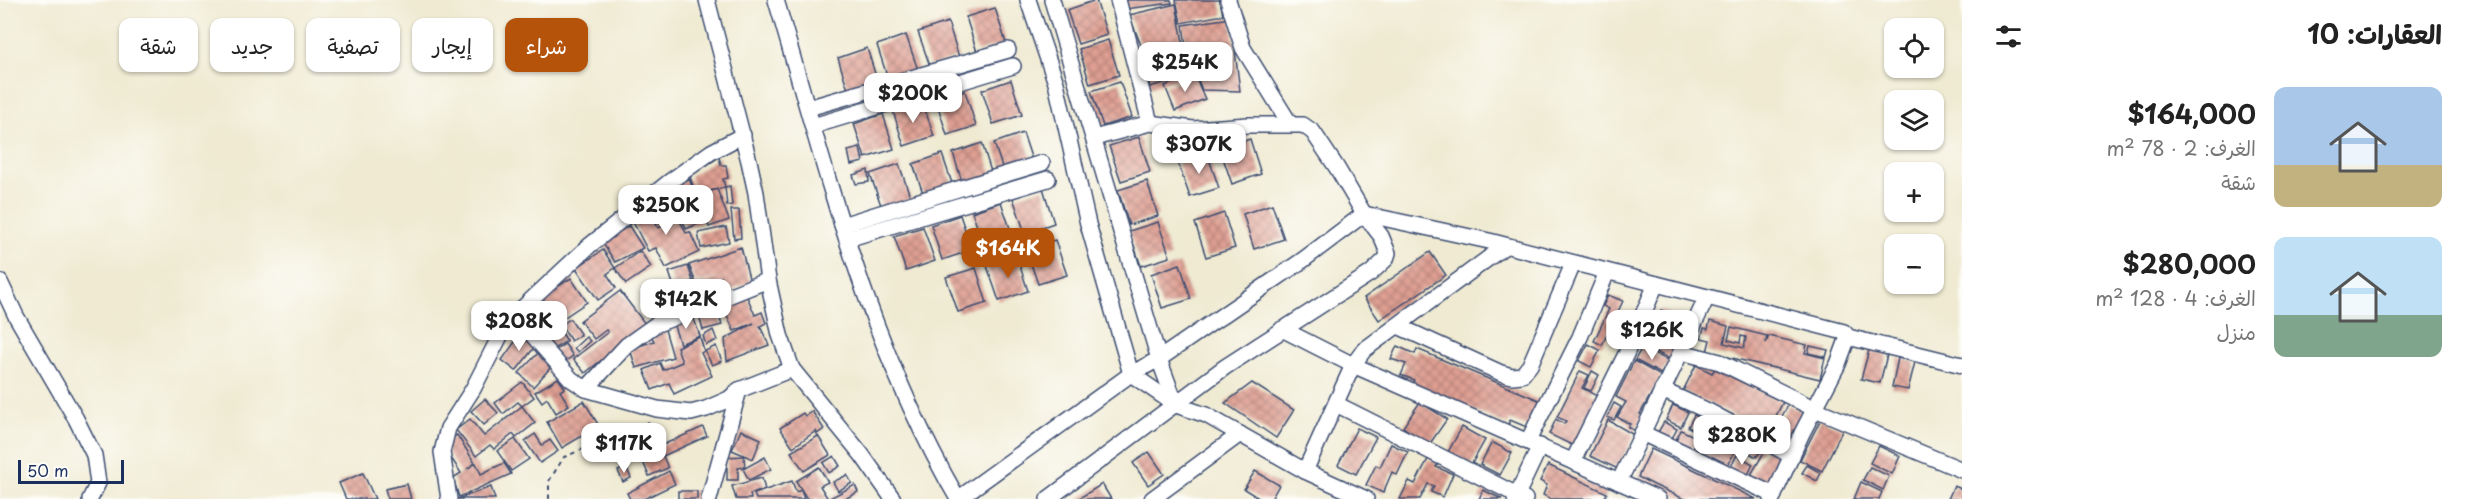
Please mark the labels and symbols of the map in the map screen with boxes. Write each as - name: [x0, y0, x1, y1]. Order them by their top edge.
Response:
- pin: $254K: [1143, 42, 1227, 93]
- pin: $200K: [871, 73, 955, 124]
- pin: $307K: [1157, 124, 1241, 175]
- pin: $250K: [624, 185, 708, 236]
- pin: $164K: [966, 228, 1050, 279]
- pin: $142K: [644, 279, 728, 330]
- pin: $208K: [477, 301, 561, 352]
- pin: $126K: [1610, 310, 1694, 361]
- pin: $280K: [1700, 415, 1784, 466]
- pin: $117K: [582, 423, 666, 474]
- scale bar: [18, 457, 124, 484]

